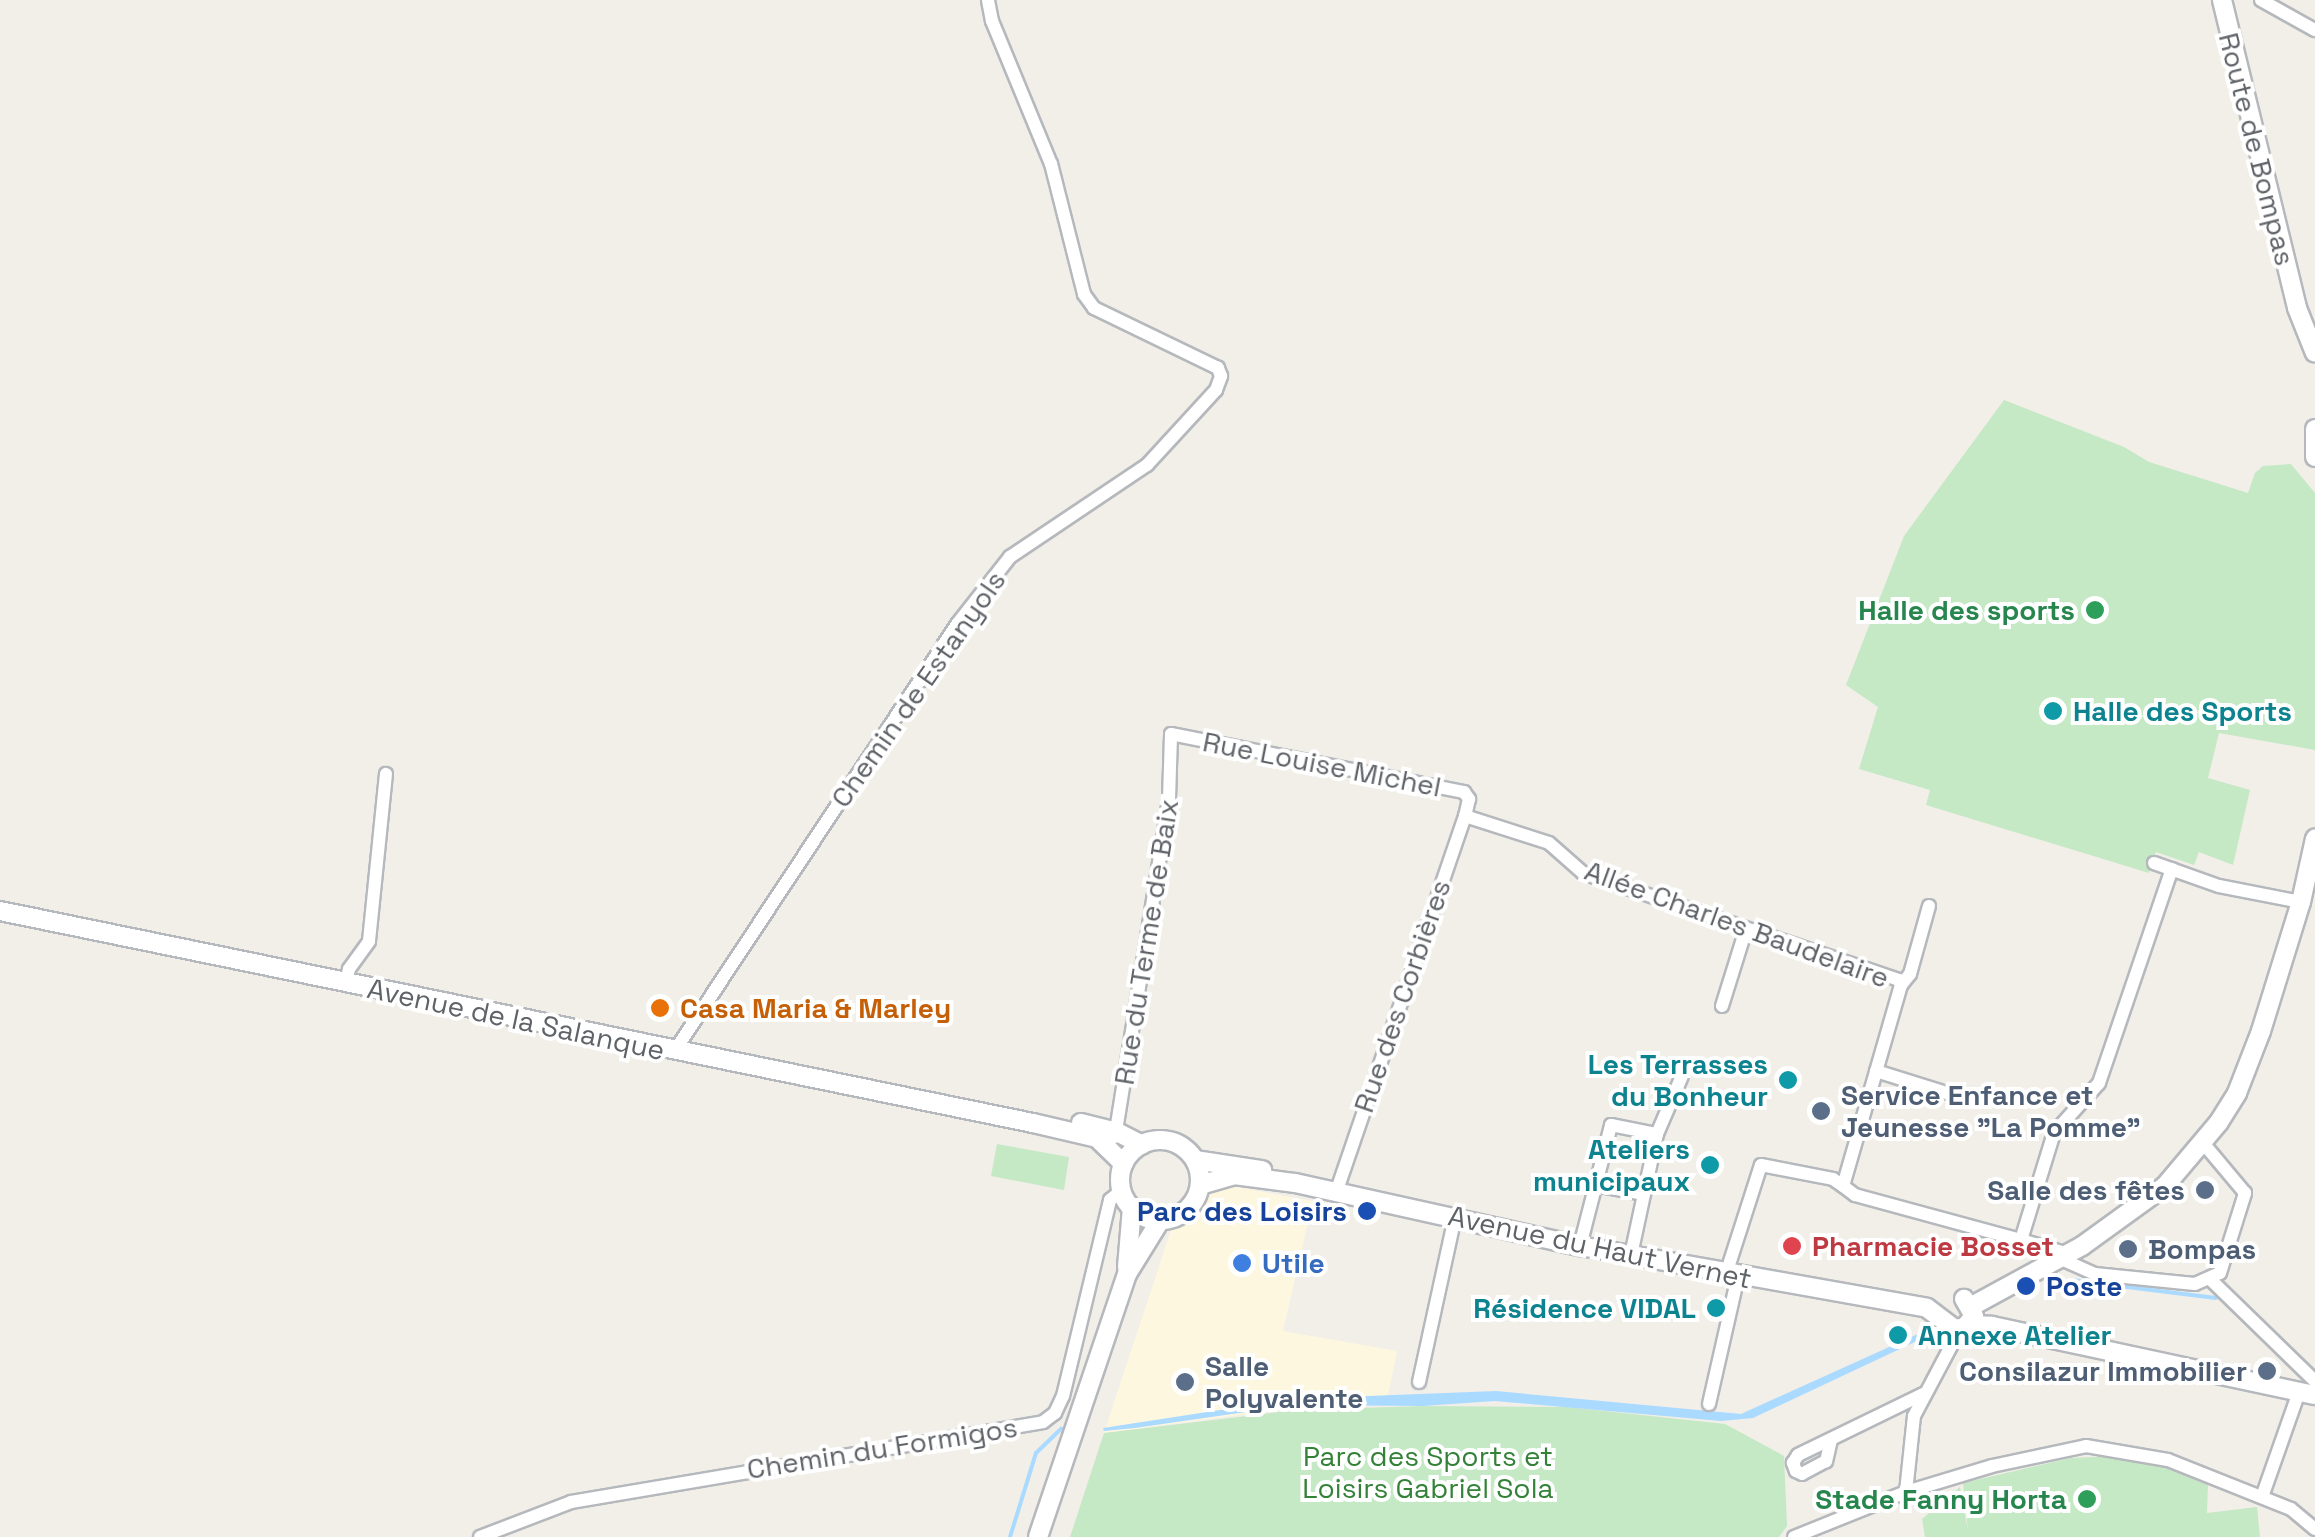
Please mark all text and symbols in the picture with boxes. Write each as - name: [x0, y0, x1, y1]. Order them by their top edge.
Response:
- street label: Route de Bompas: [2212, 29, 2302, 269]
- street label: Chemin de Estanyols: [824, 564, 1012, 814]
- place label: Halle des sports: [1858, 593, 2075, 627]
- marker: Halle des sports: [2084, 599, 2106, 621]
- place label: Halle des Sports: [2073, 694, 2292, 728]
- marker: Halle des Sports: [2042, 700, 2064, 722]
- street label: Rue Louise Michel: [1200, 724, 1444, 804]
- street label: Rue du Terme de Baix: [1107, 796, 1185, 1088]
- street label: Allée Charles Baudelaire: [1580, 853, 1894, 995]
- street label: Rue des Corbières: [1346, 875, 1458, 1117]
- street label: Avenue de la Salanque: [364, 971, 668, 1067]
- place label: Casa Maria & Marley: [680, 991, 951, 1025]
- marker: Casa Maria & Marley: [649, 997, 671, 1019]
- place label: Les Terrasses du Bonheur: [1587, 1047, 1768, 1113]
- marker: Les Terrasses du Bonheur: [1777, 1069, 1799, 1091]
- place label: Service Enfance et Jeunesse "La Pomme": [1841, 1078, 2141, 1144]
- marker: Service Enfance et Jeunesse "La Pomme": [1810, 1100, 1832, 1122]
- place label: Ateliers municipaux: [1533, 1132, 1690, 1198]
- marker: Ateliers municipaux: [1699, 1154, 1721, 1176]
- place label: Salle des fêtes: [1987, 1173, 2185, 1207]
- marker: Salle des fêtes: [2194, 1179, 2216, 1201]
- place label: Parc des Loisirs: [1137, 1194, 1347, 1228]
- street label: Avenue du Haut Vernet: [1445, 1198, 1755, 1296]
- marker: Parc des Loisirs: [1356, 1200, 1378, 1222]
- place label: Pharmacie Bosset: [1812, 1229, 2054, 1263]
- place label: Bompas: [2148, 1232, 2256, 1266]
- marker: Pharmacie Bosset: [1781, 1235, 1803, 1257]
- marker: Bompas: [2117, 1238, 2139, 1260]
- place label: Utile: [1262, 1246, 1325, 1280]
- marker: Utile: [1231, 1252, 1253, 1274]
- place label: Poste: [2046, 1269, 2123, 1303]
- marker: Poste: [2015, 1275, 2037, 1297]
- place label: Résidence VIDAL: [1473, 1291, 1696, 1325]
- marker: Résidence VIDAL: [1705, 1297, 1727, 1319]
- place label: Annexe Atelier: [1918, 1318, 2112, 1352]
- marker: Annexe Atelier: [1887, 1324, 1909, 1346]
- place label: Salle Polyvalente: [1205, 1349, 1363, 1415]
- place label: Consilazur Immobilier: [1959, 1354, 2247, 1388]
- marker: Consilazur Immobilier: [2256, 1360, 2278, 1382]
- marker: Salle Polyvalente: [1174, 1371, 1196, 1393]
- street label: Chemin du Formigos: [744, 1410, 1020, 1486]
- park label: Parc des Sports et Loisirs Gabriel Sola: [1302, 1439, 1554, 1505]
- place label: Stade Fanny Horta: [1815, 1482, 2067, 1516]
- marker: Stade Fanny Horta: [2076, 1488, 2098, 1510]

